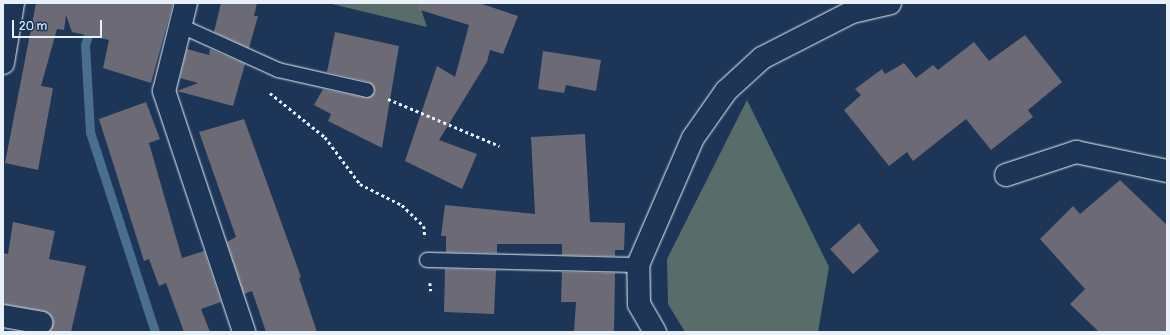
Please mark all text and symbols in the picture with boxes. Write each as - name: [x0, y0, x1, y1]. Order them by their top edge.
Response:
- scale bar: [14, 12, 104, 38]
- text: 20 m: [19, 19, 47, 34]

